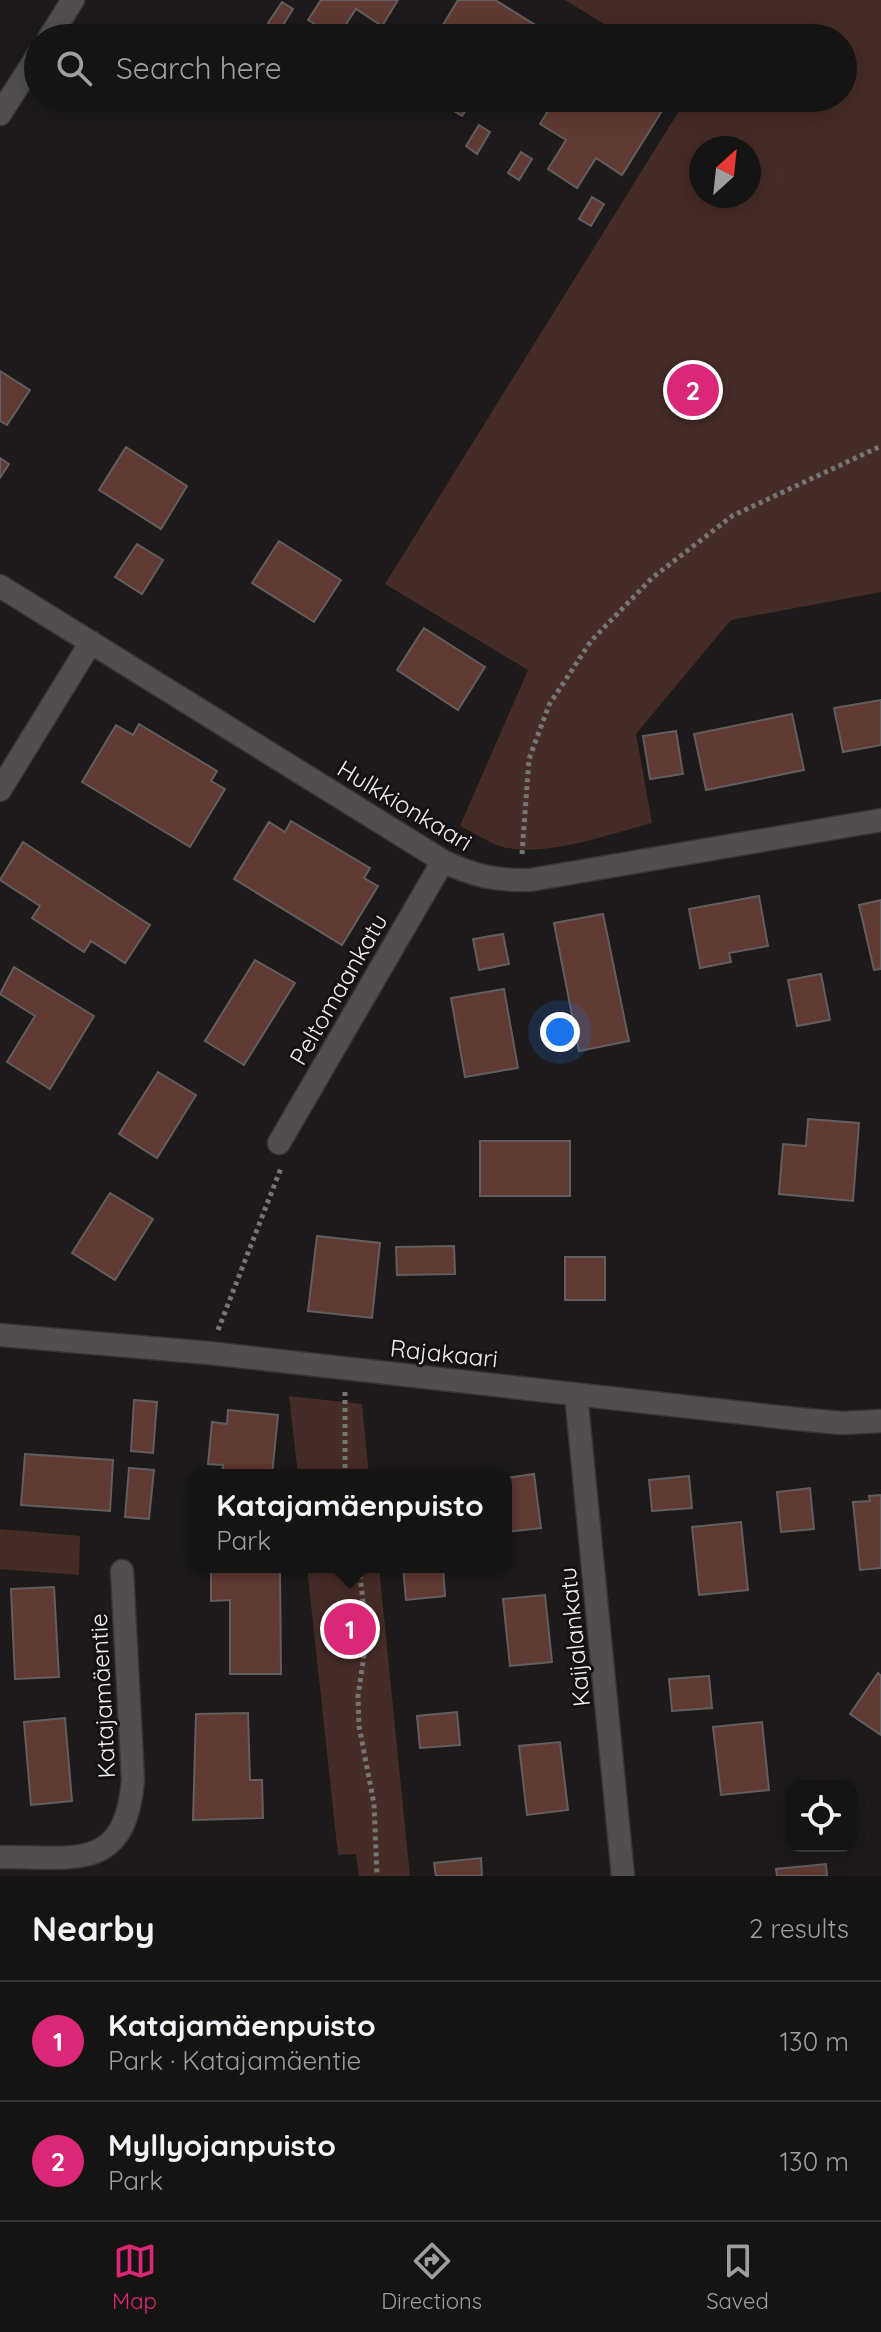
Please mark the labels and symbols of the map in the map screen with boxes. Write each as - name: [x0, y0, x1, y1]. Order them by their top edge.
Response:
- north arrow: [689, 136, 761, 208]
- pin: 2: [667, 360, 719, 420]
- street label: Hulkkionkaari: [332, 753, 478, 857]
- street label: Peltomaankatu: [283, 908, 393, 1070]
- your location: [540, 1012, 580, 1052]
- street label: Rajakaari: [389, 1332, 499, 1374]
- street label: Kaijalankatu: [552, 1566, 596, 1708]
- pin: 1: [324, 1599, 376, 1659]
- street label: Katajamäentie: [83, 1613, 121, 1779]

